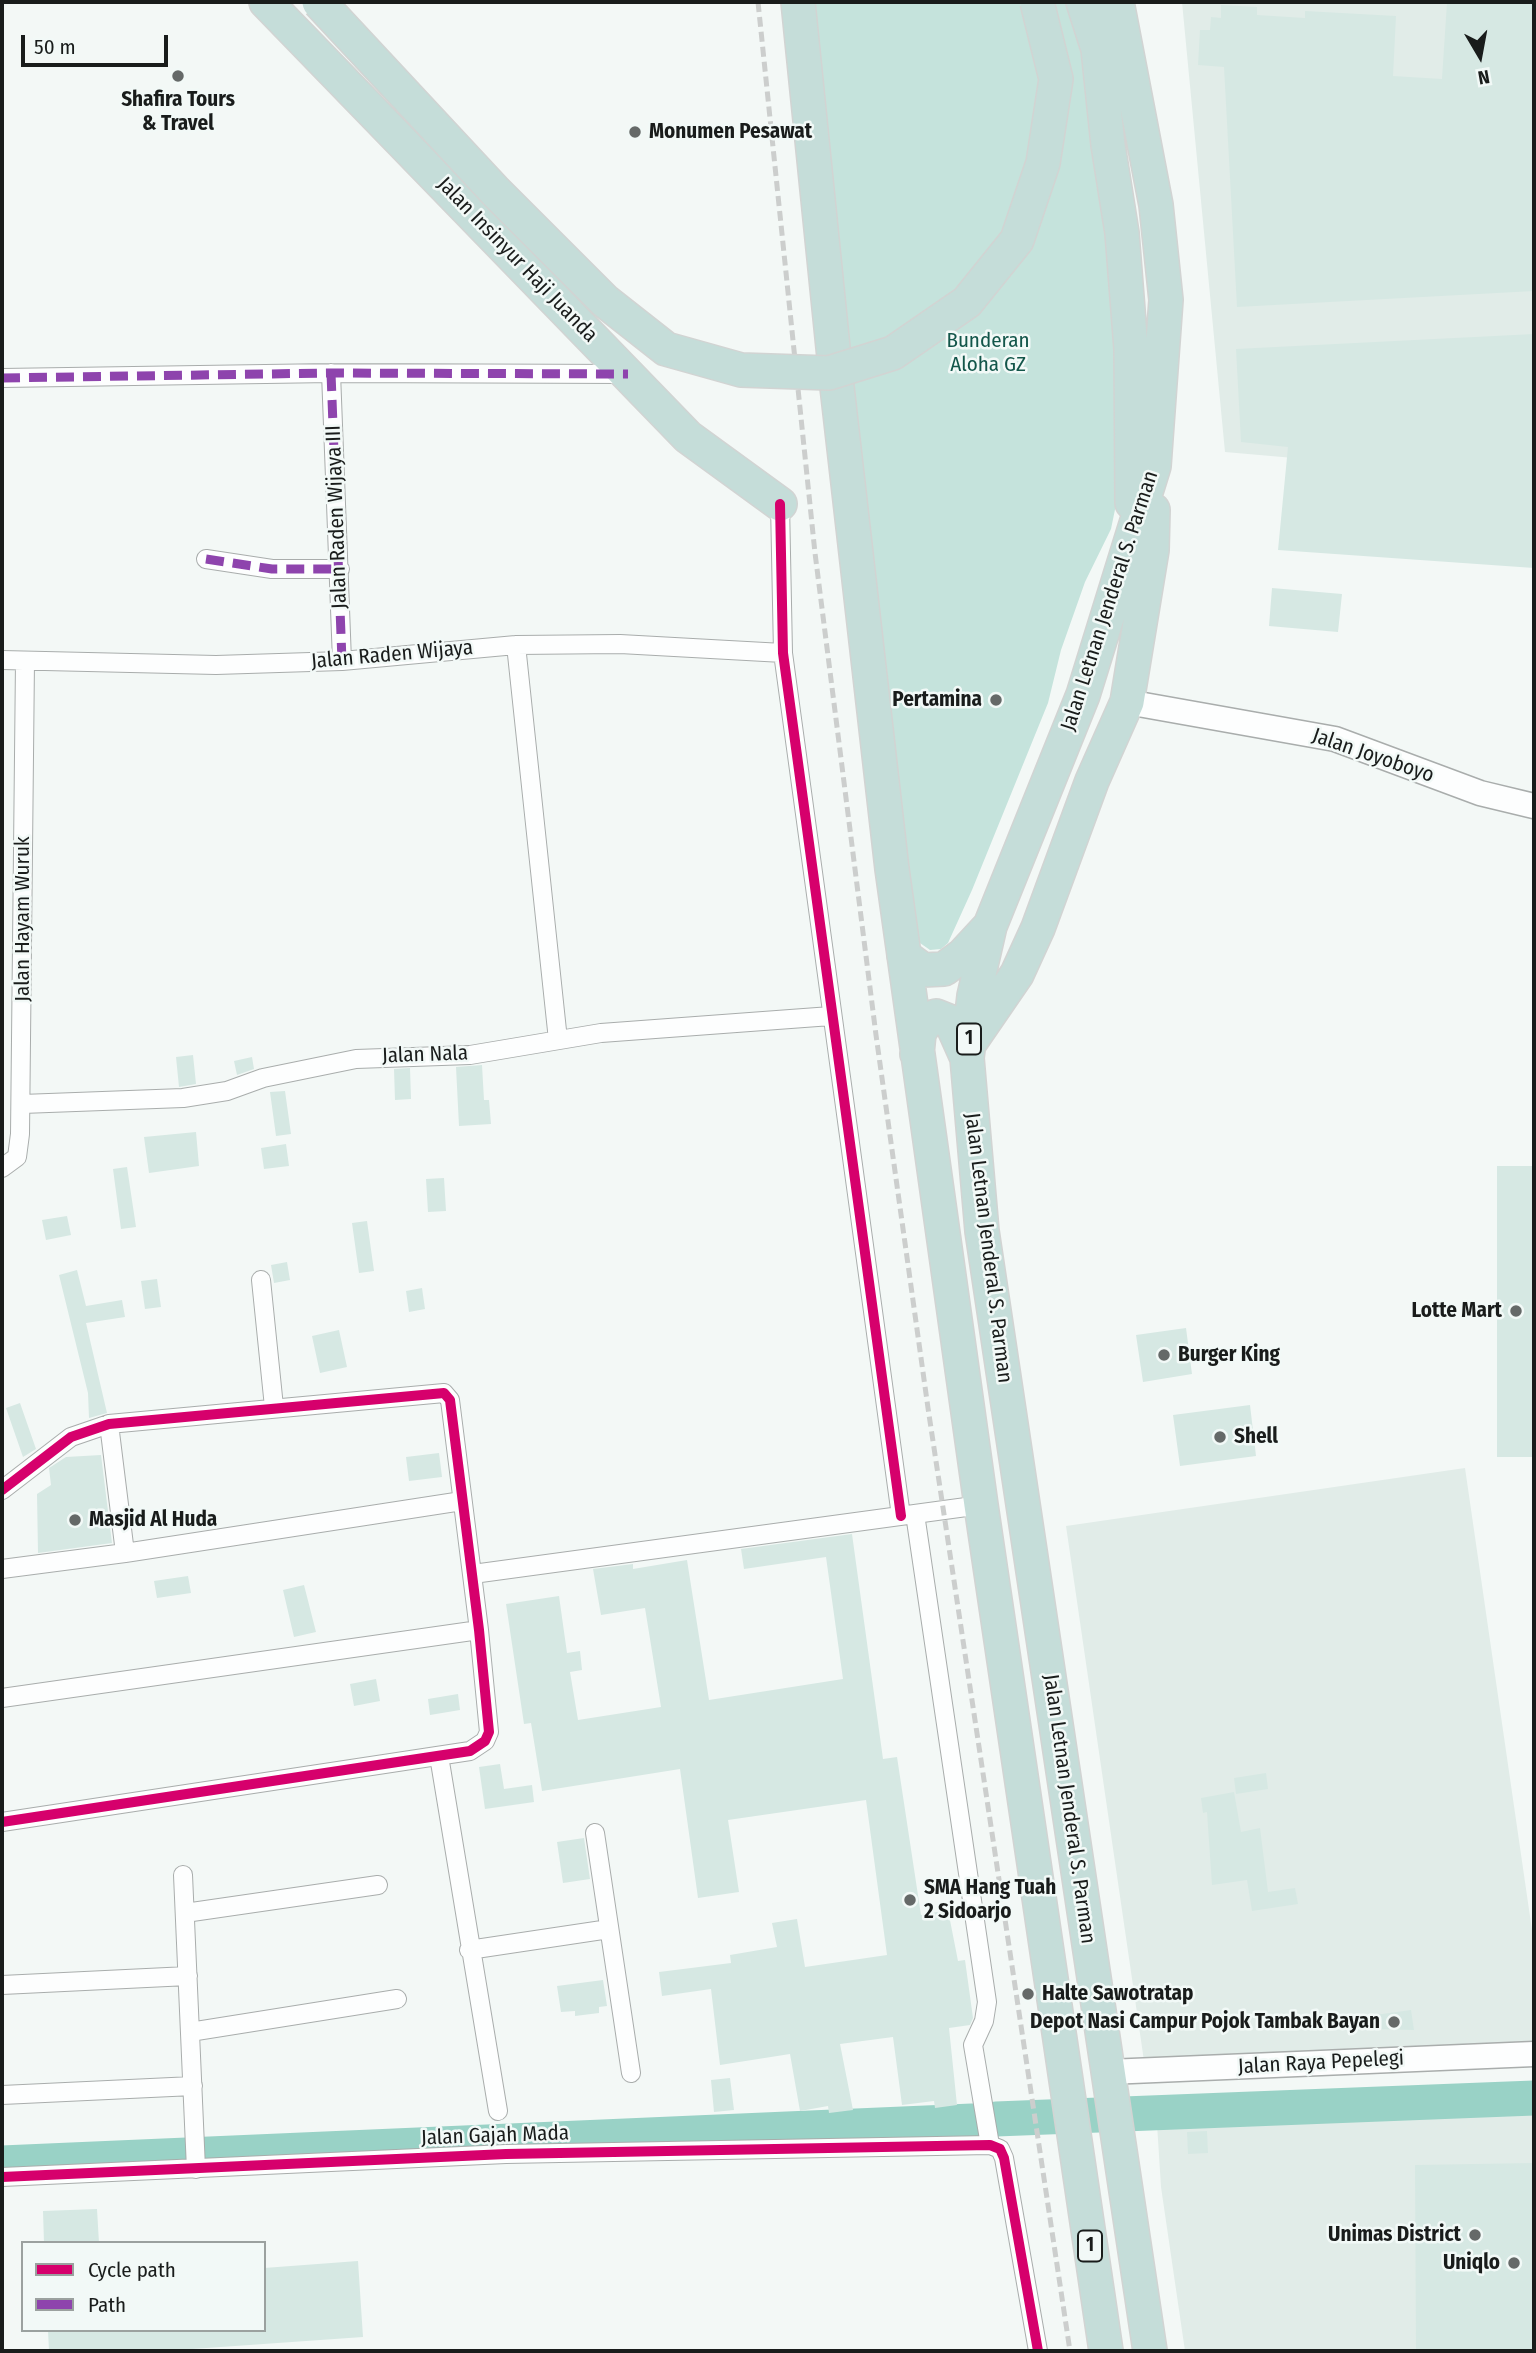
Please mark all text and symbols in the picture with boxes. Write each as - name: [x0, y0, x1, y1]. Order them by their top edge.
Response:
- scale bar: [24, 21, 172, 65]
- north arrow: [1445, 21, 1515, 91]
- text: 50 m: [34, 34, 76, 60]
- text: N: [1476, 65, 1491, 89]
- marker: Shafira Tours & Travel: [170, 68, 186, 84]
- place label: Shafira Tours & Travel: [121, 87, 235, 137]
- place label: Monumen Pesawat: [649, 119, 812, 145]
- marker: Monumen Pesawat: [627, 124, 643, 140]
- street label: Jalan Insinyur Haji Juanda: [432, 172, 602, 348]
- park label: Bunderan Aloha GZ: [946, 328, 1030, 378]
- street label: Jalan Raden Wijaya III: [321, 425, 353, 609]
- street label: Jalan Letnan Jenderal S. Parman: [1056, 468, 1164, 734]
- street label: Jalan Raden Wijaya: [310, 635, 474, 675]
- place label: Pertamina: [892, 687, 982, 713]
- marker: Pertamina: [988, 692, 1004, 708]
- street label: Jalan Joyoboyo: [1309, 723, 1437, 789]
- street label: Jalan Hayam Wuruk: [10, 836, 36, 1002]
- road number: 1: [957, 1023, 981, 1054]
- street label: Jalan Nala: [382, 1041, 468, 1069]
- street label: Jalan Letnan Jenderal S. Parman: [959, 1112, 1017, 1384]
- place label: Lotte Mart: [1411, 1298, 1502, 1324]
- marker: Lotte Mart: [1508, 1303, 1524, 1319]
- place label: Burger King: [1178, 1342, 1280, 1368]
- marker: Burger King: [1156, 1347, 1172, 1363]
- place label: Shell: [1234, 1424, 1278, 1450]
- marker: Shell: [1212, 1429, 1228, 1445]
- place label: Masjid Al Huda: [89, 1507, 217, 1533]
- marker: Masjid Al Huda: [67, 1512, 83, 1528]
- street label: Jalan Letnan Jenderal S. Parman: [1038, 1673, 1100, 1945]
- place label: SMA Hang Tuah 2 Sidoarjo: [924, 1875, 1056, 1925]
- marker: SMA Hang Tuah 2 Sidoarjo: [902, 1892, 918, 1908]
- place label: Halte Sawotratap: [1042, 1981, 1193, 2007]
- marker: Halte Sawotratap: [1020, 1986, 1036, 2002]
- place label: Depot Nasi Campur Pojok Tambak Bayan: [1030, 2009, 1380, 2035]
- marker: Depot Nasi Campur Pojok Tambak Bayan: [1386, 2014, 1402, 2030]
- street label: Jalan Raya Pepelegi: [1237, 2046, 1405, 2080]
- street label: Jalan Gajah Mada: [421, 2121, 569, 2151]
- place label: Unimas District: [1328, 2222, 1461, 2248]
- marker: Unimas District: [1467, 2227, 1483, 2243]
- road number: 1: [1078, 2230, 1102, 2262]
- legend: [21, 2241, 266, 2332]
- place label: Uniqlo: [1443, 2250, 1500, 2276]
- marker: Uniqlo: [1506, 2255, 1522, 2271]
- text: Cycle path: [88, 2257, 176, 2283]
- text: Path: [88, 2292, 126, 2318]

